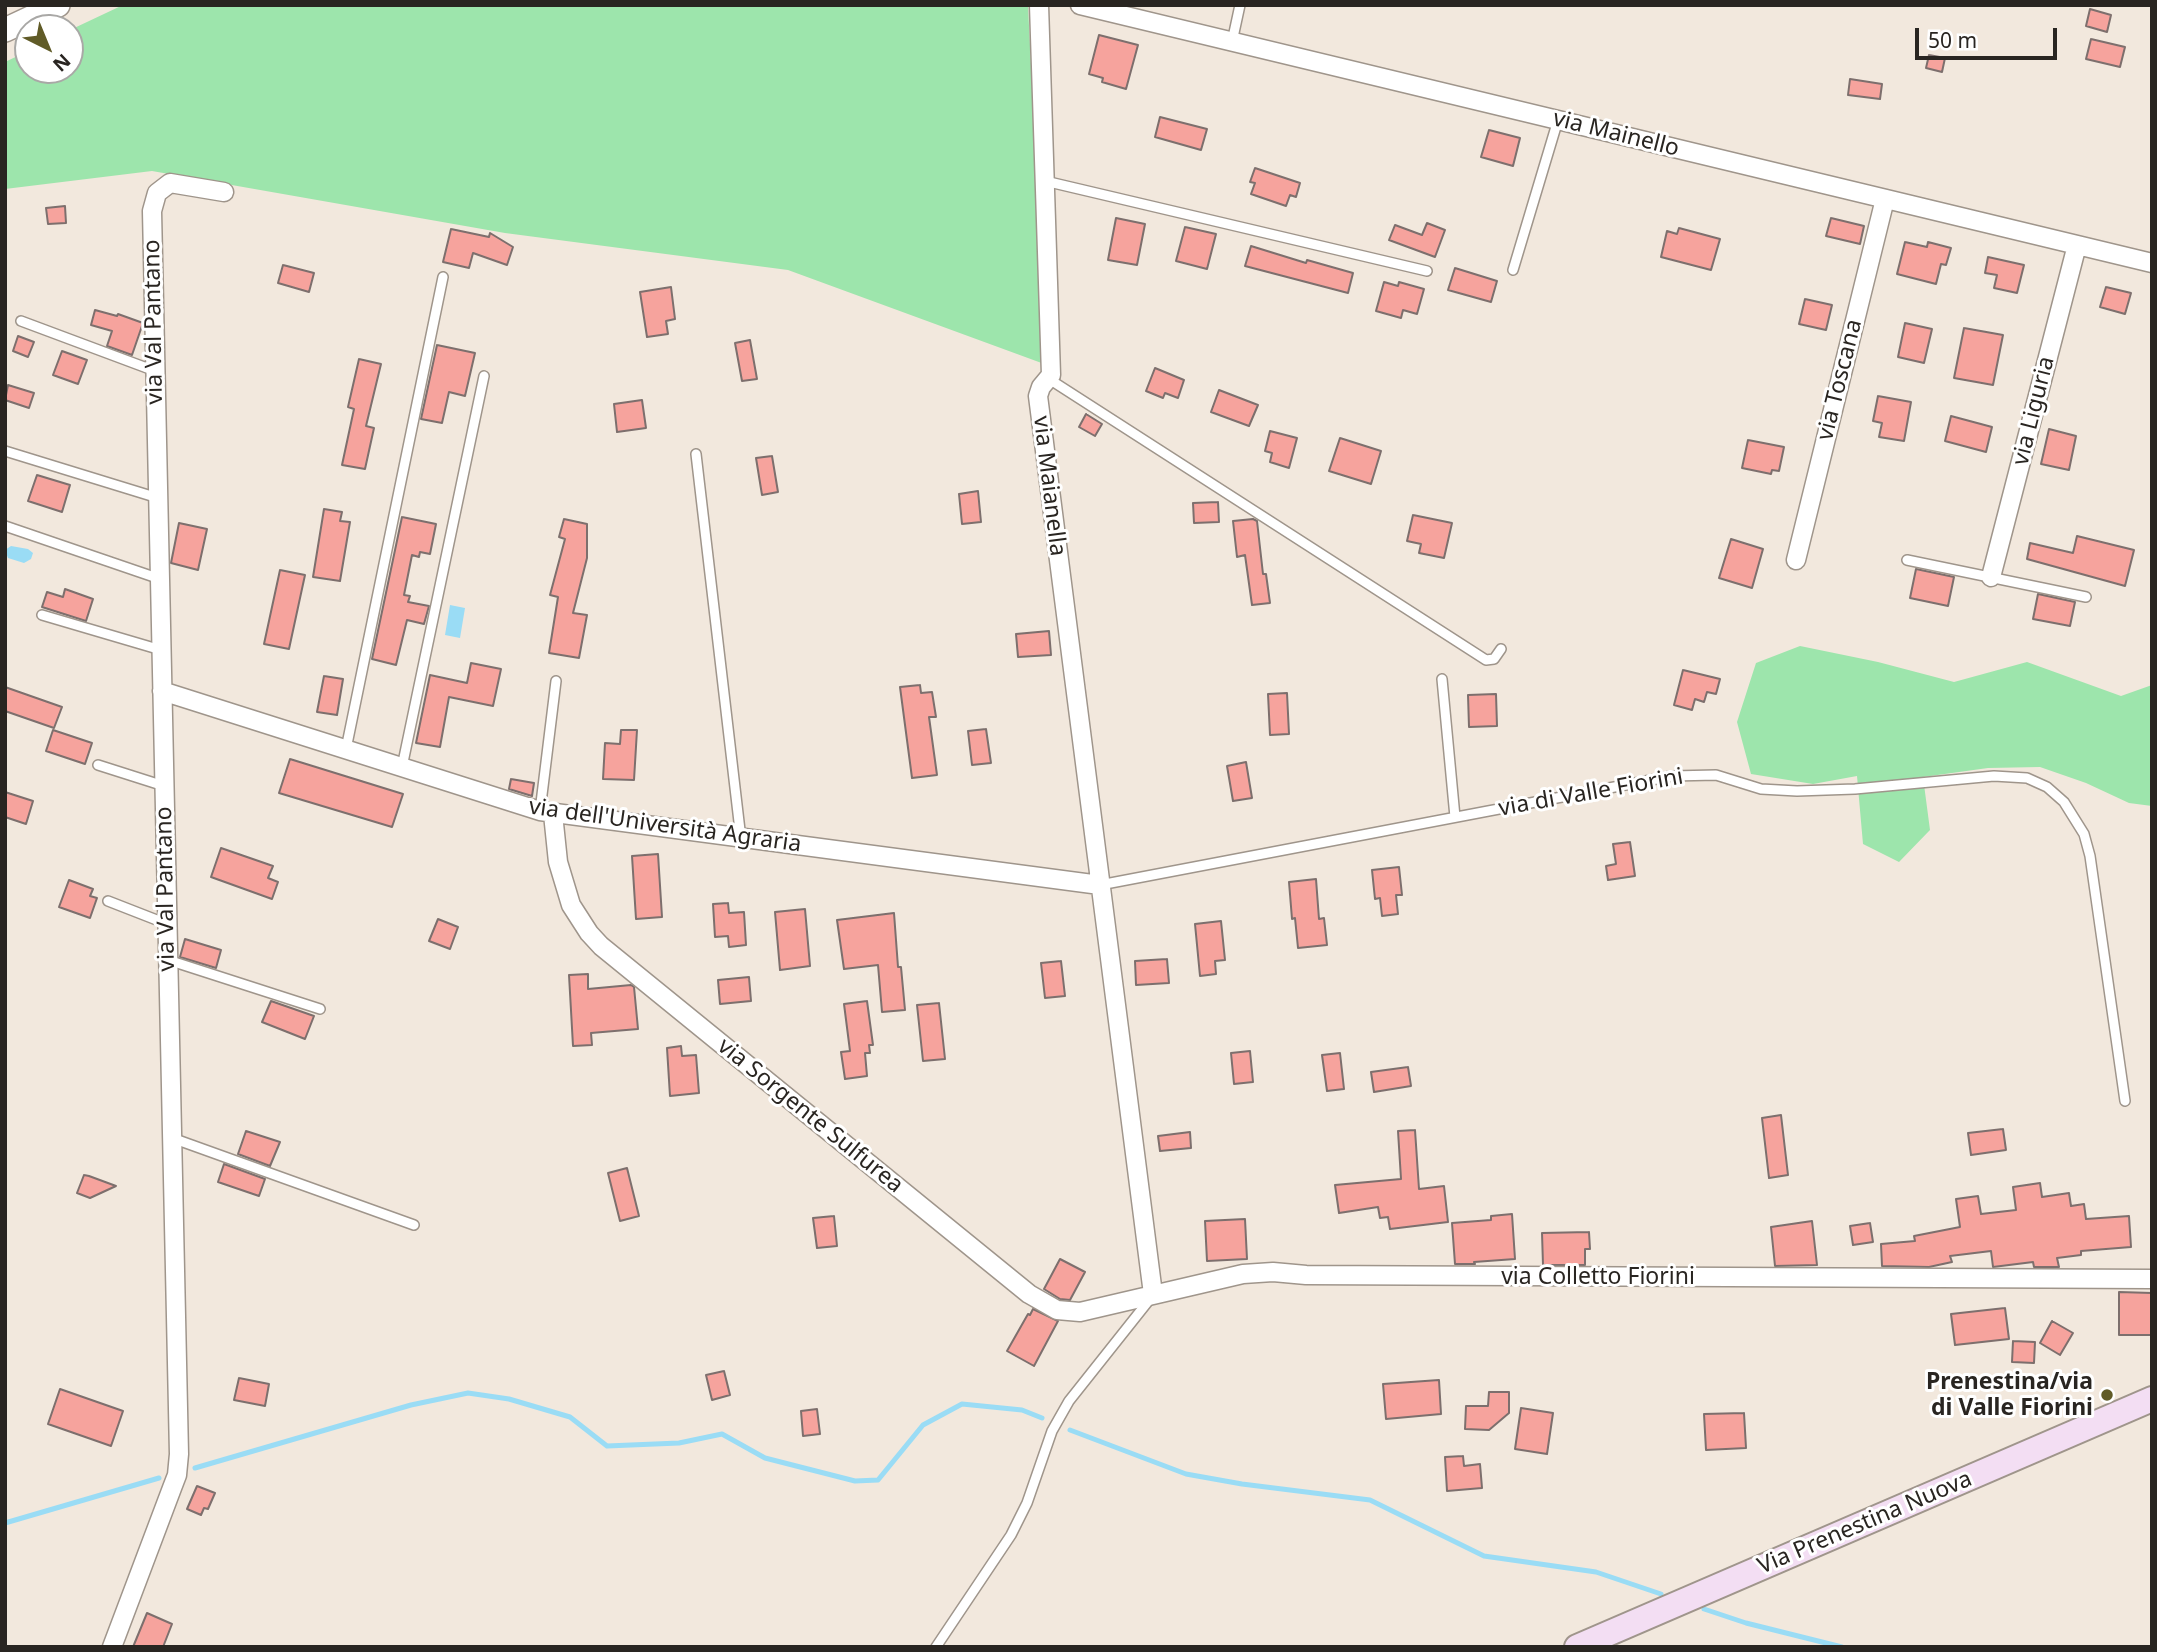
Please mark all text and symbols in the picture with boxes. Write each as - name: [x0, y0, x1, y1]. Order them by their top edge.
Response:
- north arrow: [14, 14, 84, 84]
- scale bar: [1919, 14, 2061, 58]
- text: 50 m: [1928, 26, 1977, 54]
- text: N: [47, 48, 76, 78]
- street label: via Mainello: [1550, 105, 1682, 163]
- street label: via Val Pantano: [139, 239, 169, 405]
- street label: via Toscana: [1812, 317, 1868, 443]
- street label: via Liguria: [2007, 354, 2061, 468]
- street label: via Maianella: [1027, 414, 1071, 558]
- street label: via di Valle Fiorini: [1497, 763, 1685, 823]
- street label: via dell'Università Agraria: [527, 793, 803, 859]
- street label: via Val Pantano: [151, 806, 181, 972]
- street label: via Sorgente Sulfurea: [712, 1033, 908, 1199]
- street label: via Colletto Fiorini: [1501, 1263, 1695, 1291]
- place label: Prenestina/via di Valle Fiorini: [1926, 1368, 2093, 1422]
- marker: Prenestina/via di Valle Fiorini: [2099, 1387, 2115, 1403]
- street label: Via Prenestina Nuova: [1754, 1465, 1976, 1581]

